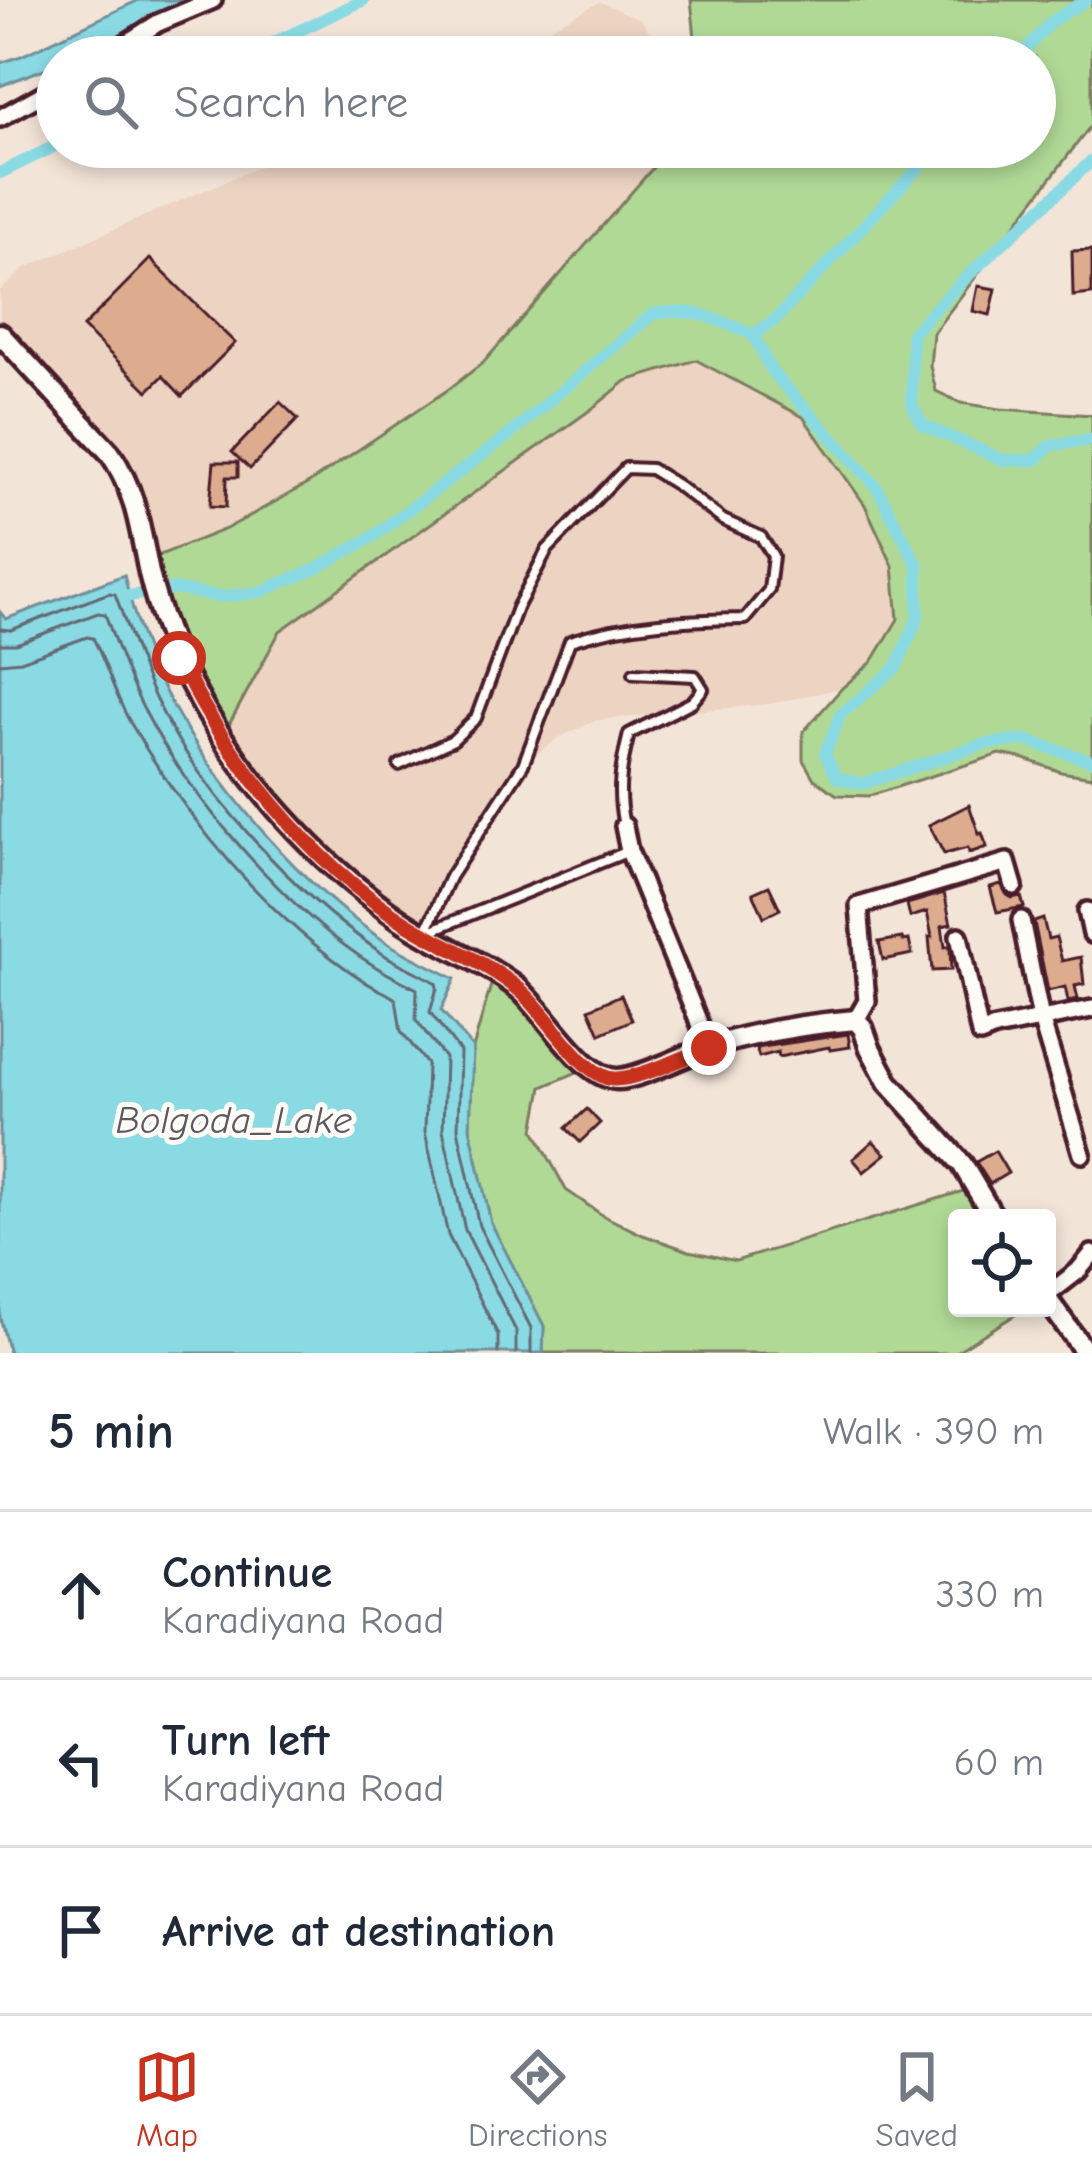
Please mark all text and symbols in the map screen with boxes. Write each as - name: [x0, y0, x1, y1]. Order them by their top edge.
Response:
- search box: [36, 36, 1056, 168]
- icon: search: [78, 69, 144, 135]
- text: Search here: [174, 76, 408, 128]
- route start: [152, 631, 206, 685]
- route end: [682, 1021, 736, 1075]
- water label: Bolgoda_Lake: [116, 1098, 352, 1143]
- map controls: [948, 1209, 1056, 1317]
- button: locate: [948, 1209, 1056, 1317]
- text: 5 min: [48, 1402, 174, 1461]
- text: Walk · 390 m: [823, 1409, 1044, 1454]
- text: Continue: [162, 1546, 332, 1598]
- icon: ahead: [48, 1562, 114, 1628]
- text: 330 m: [936, 1572, 1044, 1617]
- text: Karadiyana Road: [162, 1598, 444, 1643]
- text: Turn left: [162, 1714, 329, 1766]
- icon: left: [48, 1730, 114, 1796]
- text: 60 m: [954, 1740, 1044, 1785]
- text: Karadiyana Road: [162, 1766, 444, 1811]
- icon: arrive: [48, 1898, 114, 1964]
- text: Arrive at destination: [162, 1905, 555, 1957]
- tab: Map: [134, 2044, 200, 2154]
- tab: Directions: [468, 2044, 608, 2154]
- tab: Saved: [876, 2044, 958, 2154]

